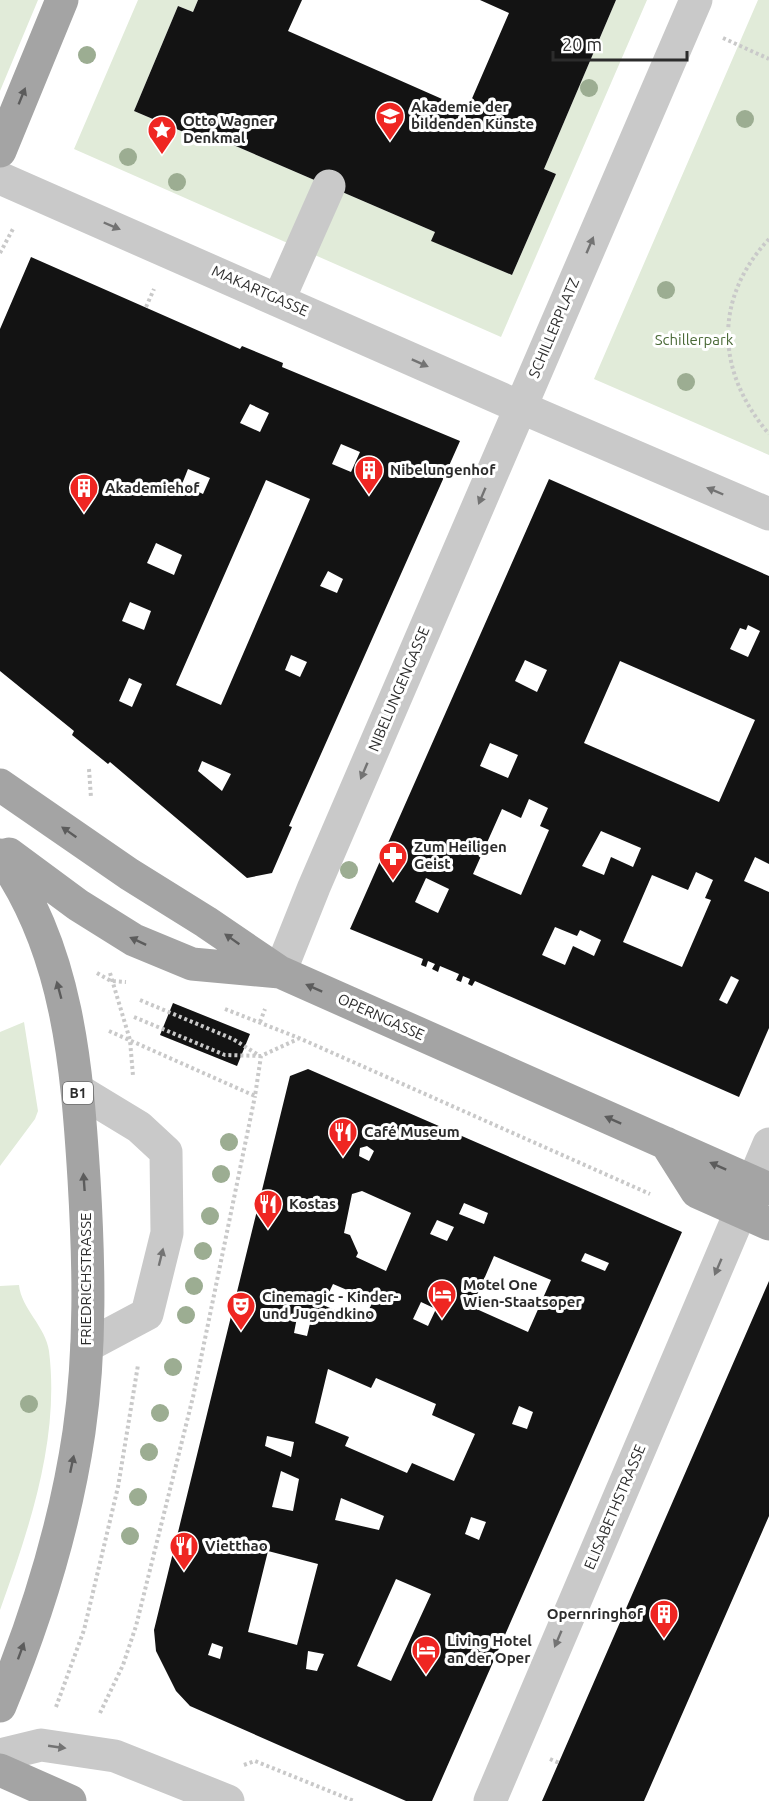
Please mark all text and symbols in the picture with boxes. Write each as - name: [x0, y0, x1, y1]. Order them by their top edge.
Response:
- scale bar: [553, 24, 686, 62]
- text: 20 m: [562, 34, 602, 54]
- one-way arrow: [17, 87, 27, 105]
- place label: Akademie der bildenden Künste: [411, 98, 534, 132]
- school or university icon: Akademie der bildenden Künste: [374, 100, 406, 142]
- place label: Otto Wagner Denkmal: [183, 112, 275, 146]
- place icon: Otto Wagner Denkmal: [146, 114, 178, 156]
- one-way arrow: [103, 222, 121, 231]
- one-way arrow: [585, 235, 595, 253]
- street label: MAKARTGASSE: [209, 262, 311, 319]
- street label: SCHILLERPLATZ: [525, 275, 582, 380]
- park label: Schillerpark: [655, 331, 734, 348]
- one-way arrow: [411, 358, 428, 367]
- building icon: Nibelungenhof: [353, 454, 385, 496]
- place label: Nibelungenhof: [390, 461, 496, 478]
- building icon: Akademiehof: [68, 472, 100, 514]
- place label: Akademiehof: [105, 479, 200, 496]
- one-way arrow: [706, 486, 724, 496]
- one-way arrow: [477, 487, 487, 505]
- street label: NIBELUNGENGASSE: [365, 624, 433, 754]
- one-way arrow: [359, 763, 368, 780]
- one-way arrow: [61, 826, 77, 838]
- place label: Zum Heiligen Geist: [414, 838, 507, 872]
- pharmacy icon: Zum Heiligen Geist: [377, 840, 409, 882]
- one-way arrow: [224, 933, 240, 945]
- one-way arrow: [129, 936, 147, 946]
- one-way arrow: [54, 980, 64, 999]
- one-way arrow: [305, 983, 322, 992]
- street label: OPERNGASSE: [335, 990, 427, 1043]
- road number: B1: [63, 1082, 93, 1104]
- one-way arrow: [604, 1115, 622, 1124]
- restaurant icon: Café Museum: [327, 1116, 359, 1158]
- place label: Café Museum: [364, 1123, 460, 1140]
- one-way arrow: [708, 1161, 726, 1171]
- one-way arrow: [79, 1173, 89, 1192]
- restaurant icon: Kostas: [252, 1188, 284, 1230]
- place label: Kostas: [289, 1195, 336, 1212]
- street label: FRIEDRICHSTRASSE: [77, 1212, 94, 1346]
- one-way arrow: [157, 1248, 167, 1266]
- one-way arrow: [713, 1258, 722, 1275]
- place label: Motel One Wien-Staatsoper: [463, 1276, 582, 1310]
- hotel icon: Motel One Wien-Staatsoper: [426, 1278, 458, 1320]
- place label: Cinemagic - Kinder- und Jugendkino: [262, 1288, 398, 1322]
- theatre icon: Cinemagic - Kinder- und Jugendkino: [225, 1290, 257, 1332]
- street label: ELISABETHSTRASSE: [580, 1442, 649, 1572]
- one-way arrow: [68, 1454, 77, 1473]
- restaurant icon: Vietthao: [168, 1530, 200, 1572]
- place label: Vietthao: [205, 1537, 268, 1554]
- building icon: Opernringhof: [648, 1598, 680, 1640]
- place label: Opernringhof: [547, 1605, 644, 1622]
- one-way arrow: [553, 1630, 563, 1648]
- place label: Living Hotel an der Oper: [447, 1632, 532, 1666]
- hotel icon: Living Hotel an der Oper: [410, 1634, 442, 1676]
- one-way arrow: [16, 1642, 26, 1660]
- one-way arrow: [48, 1743, 67, 1752]

